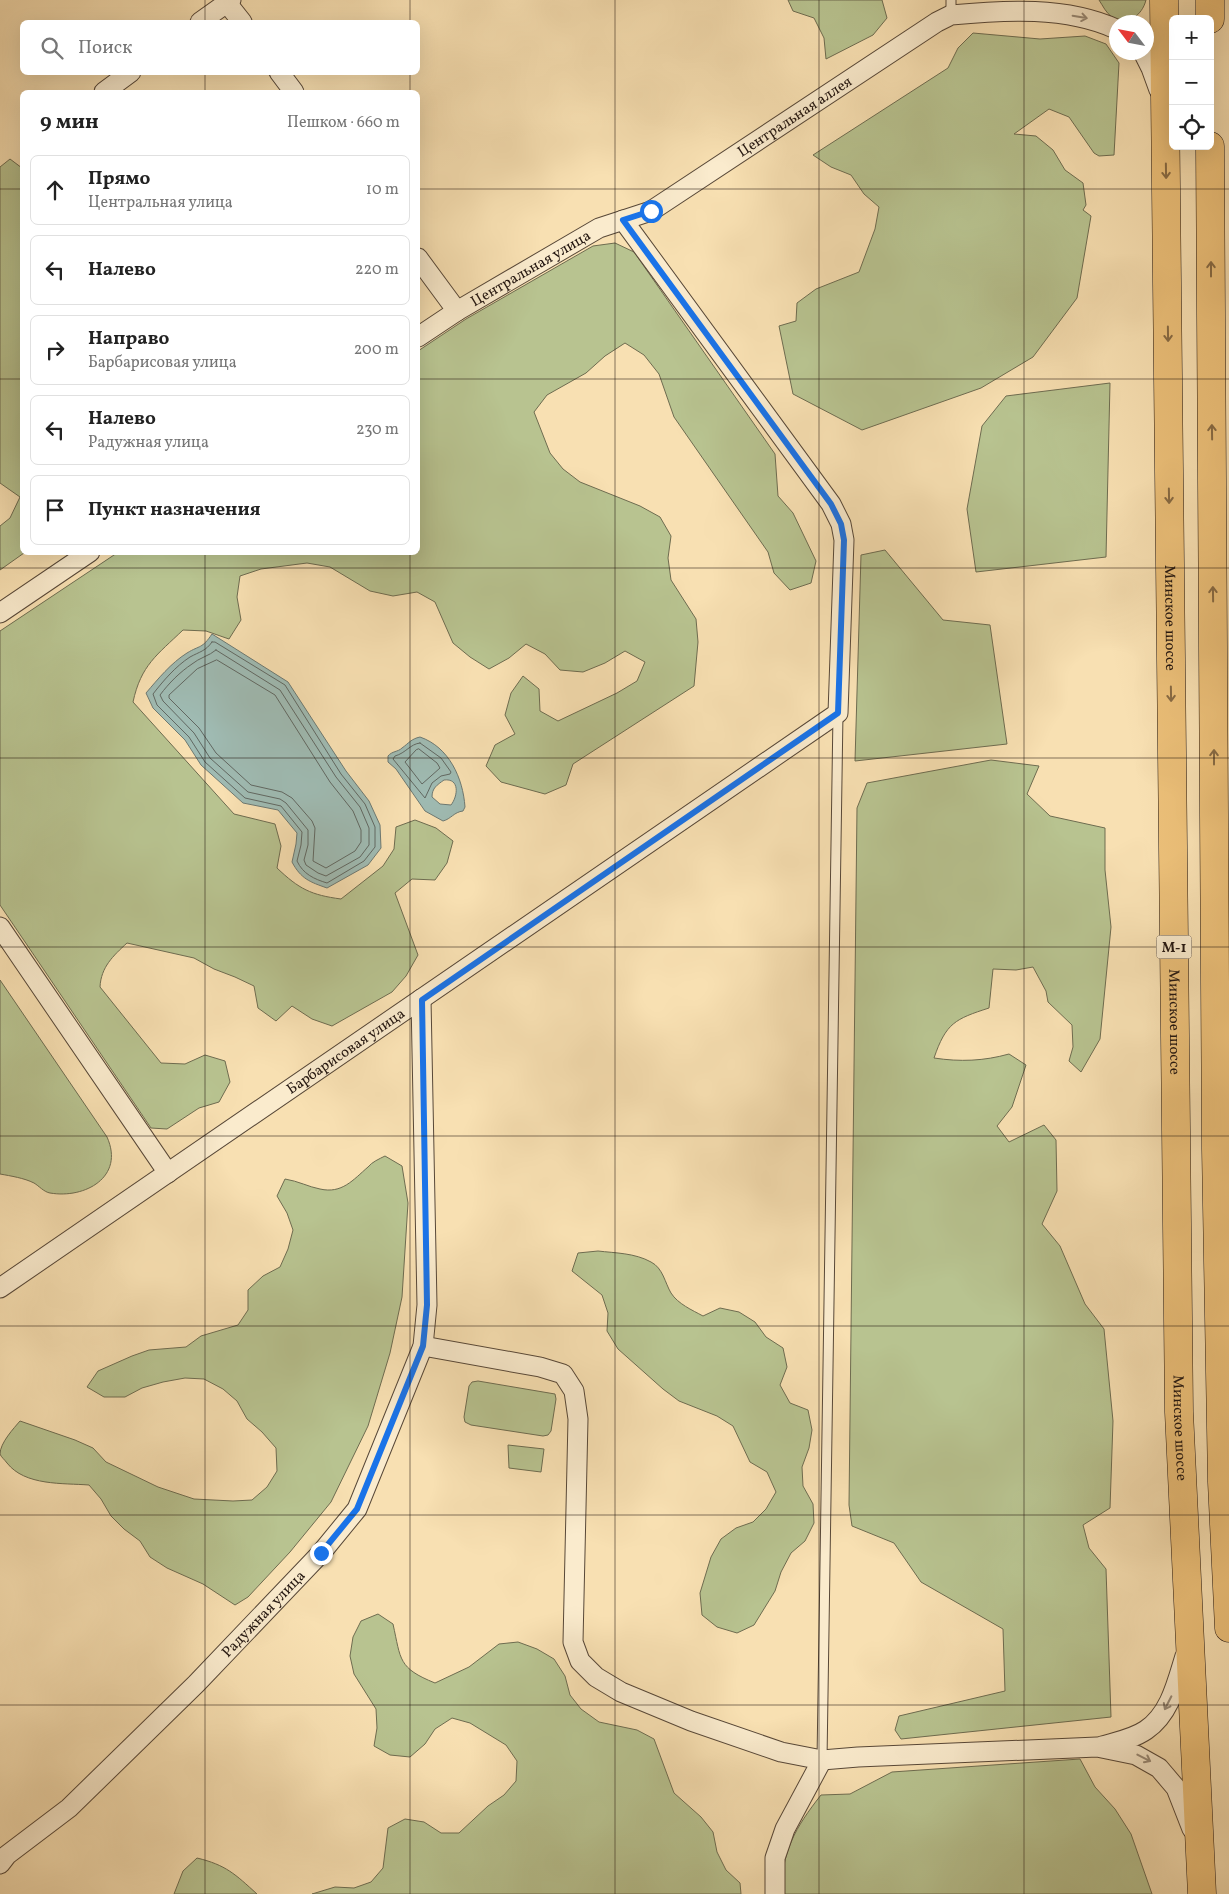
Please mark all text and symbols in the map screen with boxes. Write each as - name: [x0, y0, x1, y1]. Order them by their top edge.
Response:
- one-way arrow: [1071, 12, 1087, 22]
- north arrow: [1109, 15, 1154, 60]
- map controls: [1169, 15, 1214, 150]
- button: +: [1169, 15, 1214, 60]
- search box: [20, 20, 420, 75]
- icon: search: [38, 34, 66, 62]
- text: Поиск: [78, 35, 132, 61]
- button: −: [1169, 60, 1214, 105]
- street label: Центральная аллея: [734, 72, 857, 163]
- button: locate: [1169, 105, 1214, 150]
- text: 9 мин: [40, 108, 99, 137]
- text: Пешком · 660 m: [287, 112, 400, 134]
- one-way arrow: [1161, 162, 1171, 179]
- text: Прямо: [88, 166, 150, 192]
- icon: ahead: [41, 176, 69, 204]
- text: 10 m: [366, 179, 399, 201]
- text: Центральная улица: [88, 192, 233, 214]
- route start: [640, 200, 663, 223]
- street label: Центральная улица: [467, 226, 595, 313]
- icon: left: [41, 256, 69, 284]
- text: Налево: [88, 257, 156, 283]
- text: 220 m: [355, 259, 399, 281]
- one-way arrow: [1206, 261, 1216, 278]
- one-way arrow: [1163, 325, 1173, 341]
- text: Направо: [88, 326, 170, 352]
- icon: right: [41, 336, 69, 364]
- text: 200 m: [354, 339, 399, 361]
- text: Барбарисовая улица: [88, 352, 237, 374]
- text: Налево: [88, 406, 156, 432]
- icon: left: [41, 416, 69, 444]
- text: 230 m: [356, 419, 399, 441]
- one-way arrow: [1207, 424, 1216, 440]
- text: Радужная улица: [88, 432, 209, 454]
- one-way arrow: [1164, 488, 1174, 504]
- icon: arrive: [41, 496, 69, 524]
- text: Пункт назначения: [88, 497, 261, 523]
- street label: Минское шоссе: [1158, 565, 1180, 671]
- one-way arrow: [1208, 586, 1218, 602]
- one-way arrow: [1166, 685, 1176, 701]
- one-way arrow: [1209, 749, 1219, 765]
- road number: М-1: [1156, 936, 1192, 959]
- street label: Минское шоссе: [1162, 969, 1184, 1075]
- street label: Барбарисовая улица: [283, 1004, 410, 1100]
- street label: Минское шоссе: [1167, 1375, 1191, 1481]
- route end: [310, 1542, 333, 1565]
- street label: Радужная улица: [218, 1566, 311, 1663]
- one-way arrow: [1163, 1695, 1172, 1710]
- one-way arrow: [1136, 1754, 1151, 1764]

